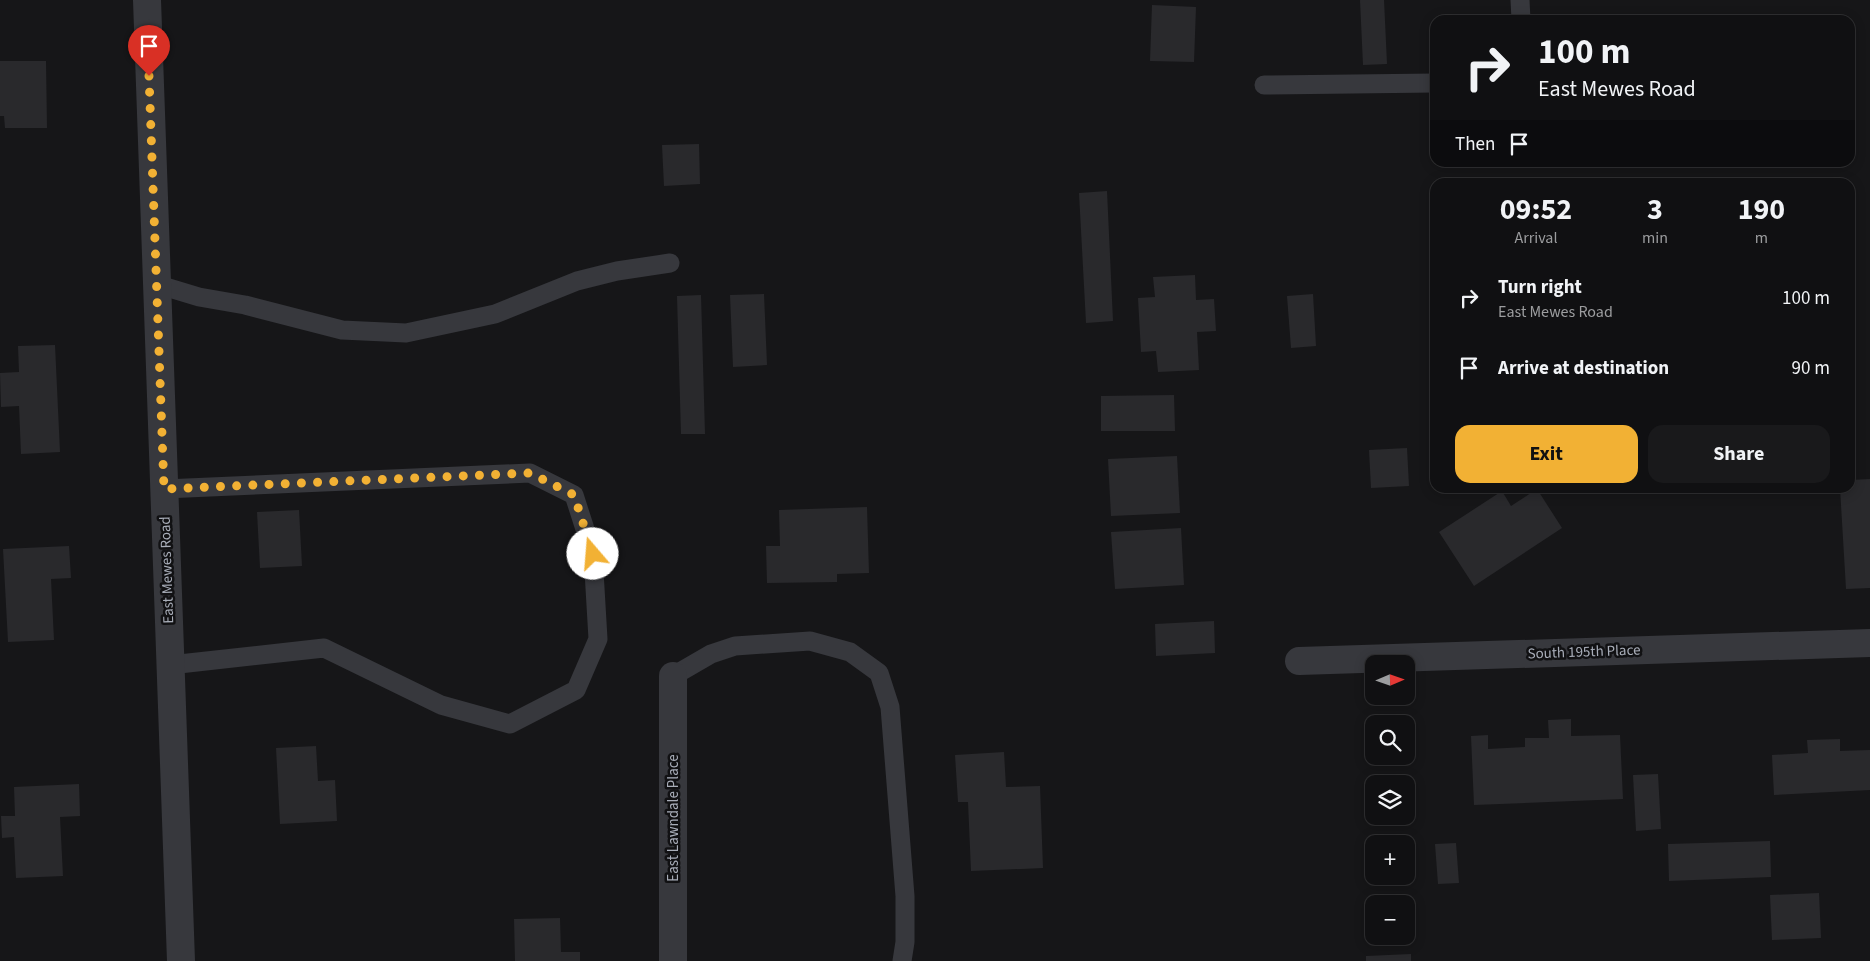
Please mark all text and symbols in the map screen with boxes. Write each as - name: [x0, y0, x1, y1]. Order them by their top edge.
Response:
- pin: [128, 25, 170, 76]
- text: 100 m: [1538, 27, 1630, 77]
- icon: arrive: [135, 32, 163, 60]
- icon: right: [1455, 35, 1520, 100]
- text: East Mewes Road: [1538, 73, 1696, 105]
- icon: arrive: [1505, 130, 1533, 158]
- text: Then: [1455, 131, 1495, 158]
- text: 09:52: [1500, 188, 1572, 231]
- text: 3: [1647, 188, 1663, 231]
- text: 190: [1738, 188, 1785, 231]
- text: Arrival: [1514, 227, 1557, 249]
- text: min: [1642, 227, 1668, 249]
- text: m: [1755, 227, 1768, 249]
- text: Turn right: [1498, 274, 1582, 301]
- icon: right: [1455, 284, 1483, 312]
- text: 100 m: [1782, 285, 1830, 312]
- text: East Mewes Road: [1498, 301, 1613, 323]
- icon: arrive: [1455, 354, 1483, 382]
- text: Arrive at destination: [1498, 355, 1669, 382]
- text: 90 m: [1792, 355, 1830, 382]
- button: Exit: [1455, 425, 1638, 483]
- button: Share: [1648, 425, 1830, 483]
- street label: East Mewes Road: [155, 516, 179, 624]
- position arrow: [566, 527, 618, 579]
- street label: South 195th Place: [1527, 640, 1641, 664]
- north arrow: [1365, 655, 1415, 705]
- map controls: [1365, 655, 1415, 945]
- button: search: [1365, 715, 1415, 765]
- street label: East Lawndale Place: [663, 754, 684, 882]
- button: layers: [1365, 775, 1415, 825]
- button: +: [1365, 835, 1415, 885]
- button: −: [1365, 895, 1415, 945]

